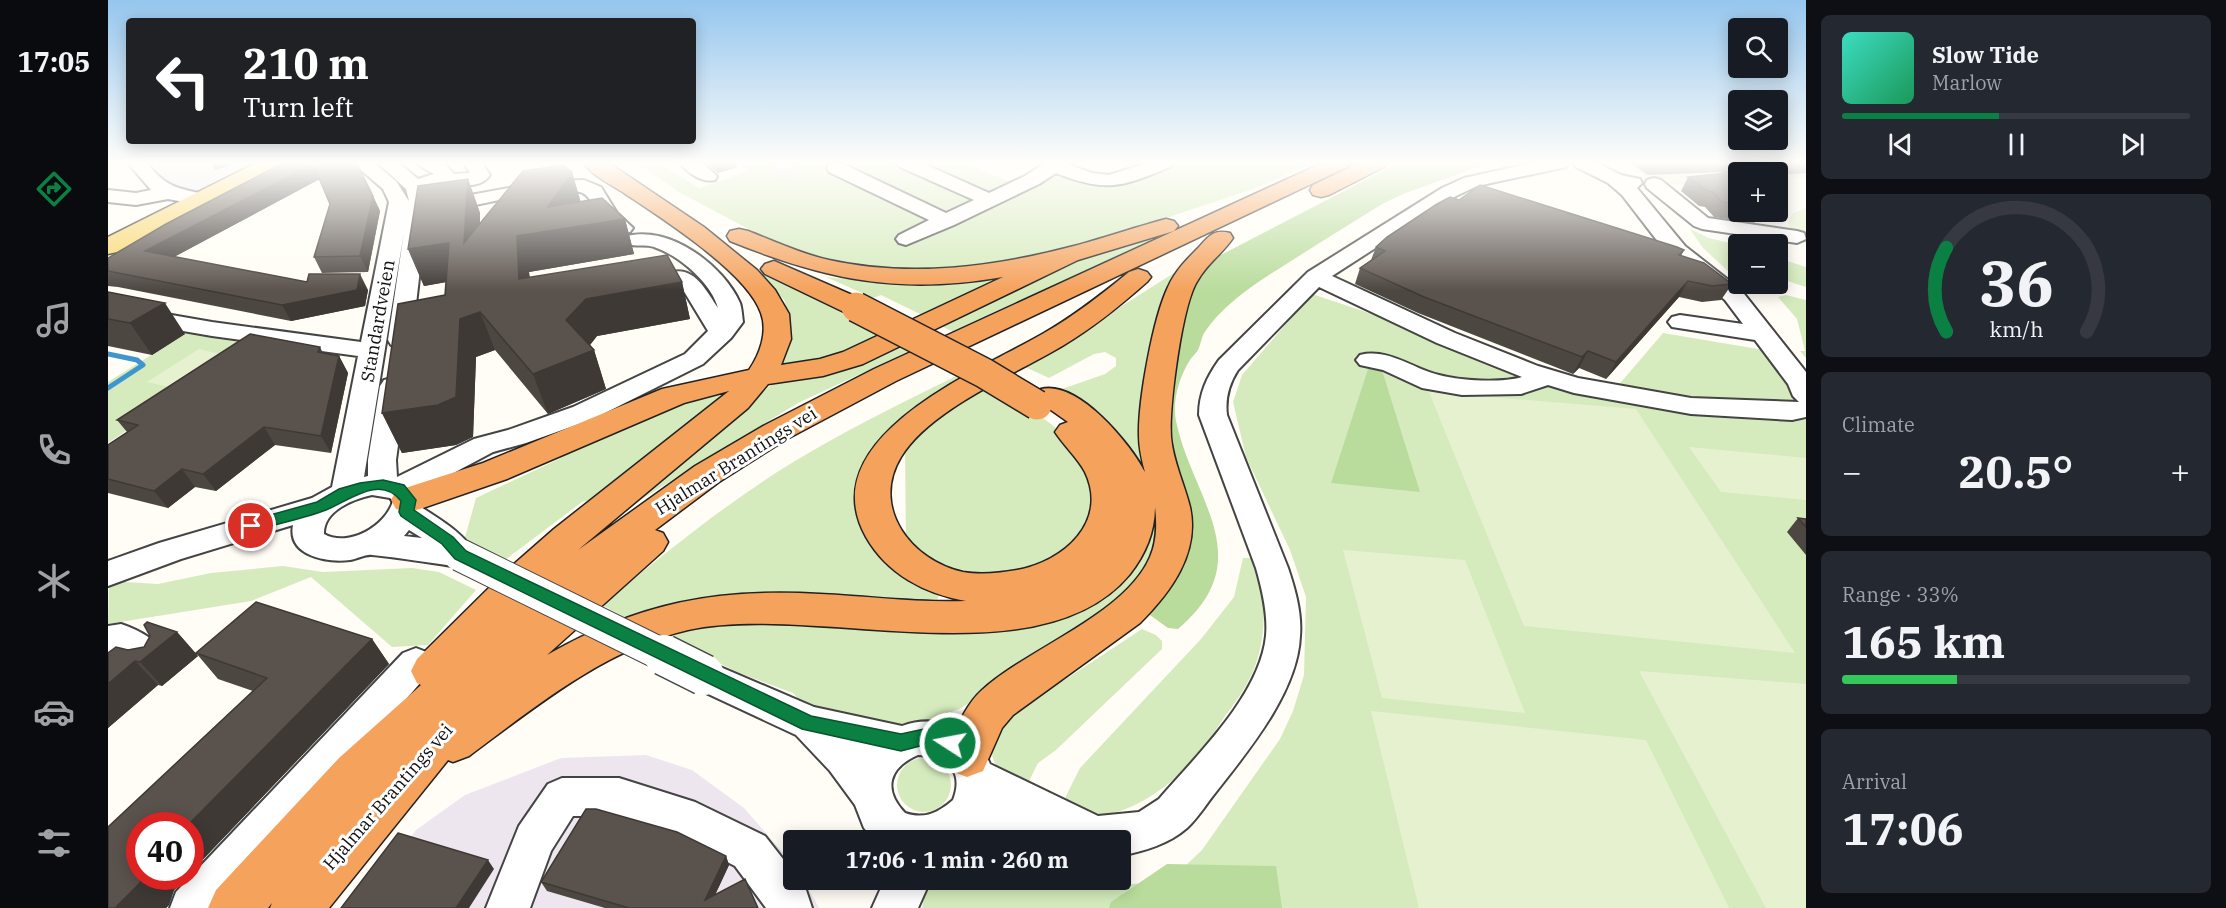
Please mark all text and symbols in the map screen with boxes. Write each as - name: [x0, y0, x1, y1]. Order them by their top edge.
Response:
- map controls: [1728, 18, 1788, 294]
- button: search: [1728, 18, 1788, 78]
- text: 210 m: [243, 36, 369, 91]
- text: Slow Tide: [1932, 40, 2039, 69]
- icon: left: [144, 42, 222, 120]
- text: 17:05: [18, 44, 90, 79]
- text: Marlow: [1932, 69, 2002, 96]
- text: Turn left: [243, 89, 354, 124]
- button: layers: [1728, 90, 1788, 150]
- icon: previous: [1884, 128, 1917, 161]
- icon: pause: [2000, 128, 2033, 161]
- icon: next: [2116, 128, 2149, 161]
- button: +: [1728, 162, 1788, 222]
- icon: directions: [33, 168, 75, 210]
- button: −: [1728, 234, 1788, 294]
- text: 36: [1979, 243, 2053, 324]
- street label: Standardveien: [355, 258, 400, 384]
- icon: music: [33, 299, 75, 341]
- text: km/h: [1989, 316, 2043, 344]
- street label: Hjalmar Brantings vei: [651, 401, 821, 520]
- text: Climate: [1842, 411, 1915, 438]
- icon: phone: [33, 429, 75, 471]
- text: 20.5°: [1959, 442, 2073, 500]
- text: −: [1842, 450, 1862, 493]
- text: +: [2170, 450, 2190, 493]
- pin: [225, 500, 276, 551]
- icon: arrive: [234, 509, 267, 542]
- icon: climate: [33, 560, 75, 602]
- text: Range · 33%: [1842, 581, 1959, 608]
- text: 165 km: [1842, 612, 2005, 670]
- icon: car: [33, 691, 75, 733]
- position arrow: [918, 711, 982, 775]
- street label: Hjalmar Brantings vei: [318, 719, 458, 875]
- text: Arrival: [1842, 768, 1907, 795]
- text: 17:06: [1842, 799, 1964, 857]
- speed limit sign: 40: [126, 812, 204, 890]
- icon: filters: [33, 822, 75, 864]
- text: 17:06 · 1 min · 260 m: [845, 845, 1069, 874]

